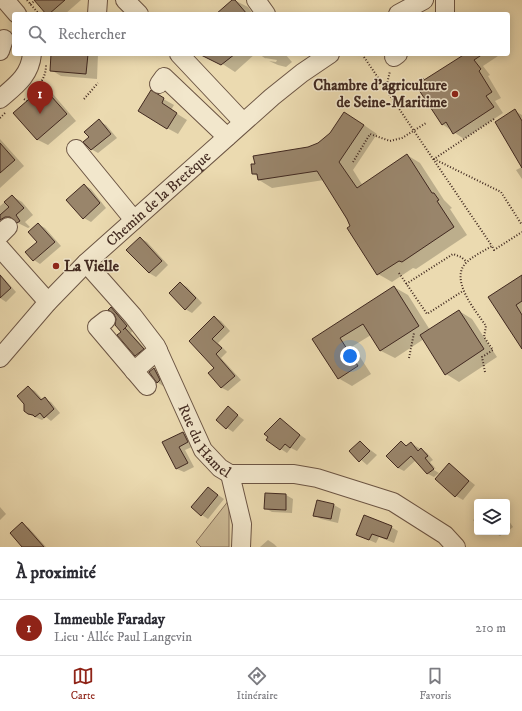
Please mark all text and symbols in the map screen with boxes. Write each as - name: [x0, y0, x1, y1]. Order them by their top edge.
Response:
- search box: [12, 12, 510, 56]
- icon: search: [26, 23, 48, 45]
- text: Rechercher: [58, 25, 126, 44]
- place label: Chambre d'agriculture de Seine-Maritime: [313, 76, 448, 112]
- pin: 1: [27, 81, 53, 114]
- marker: Chambre d'agriculture de Seine-Maritime: [450, 89, 460, 99]
- street label: Chemin de la Bretèque: [102, 147, 215, 251]
- place label: La Vielle: [64, 257, 120, 276]
- marker: La Vielle: [51, 261, 61, 271]
- your location: [340, 346, 360, 366]
- street label: Rue du Hamel: [173, 401, 235, 483]
- map controls: [474, 499, 510, 535]
- button: layers: [474, 499, 510, 535]
- text: À proximité: [16, 562, 96, 584]
- text: Immeuble Faraday: [54, 610, 165, 629]
- text: 1: [27, 620, 31, 636]
- text: 210 m: [475, 620, 506, 636]
- text: Lieu · Allée Paul Langevin: [54, 629, 192, 645]
- tab: Carte: [71, 665, 95, 703]
- tab: Itinéraire: [237, 665, 278, 703]
- tab: Favoris: [419, 665, 451, 703]

